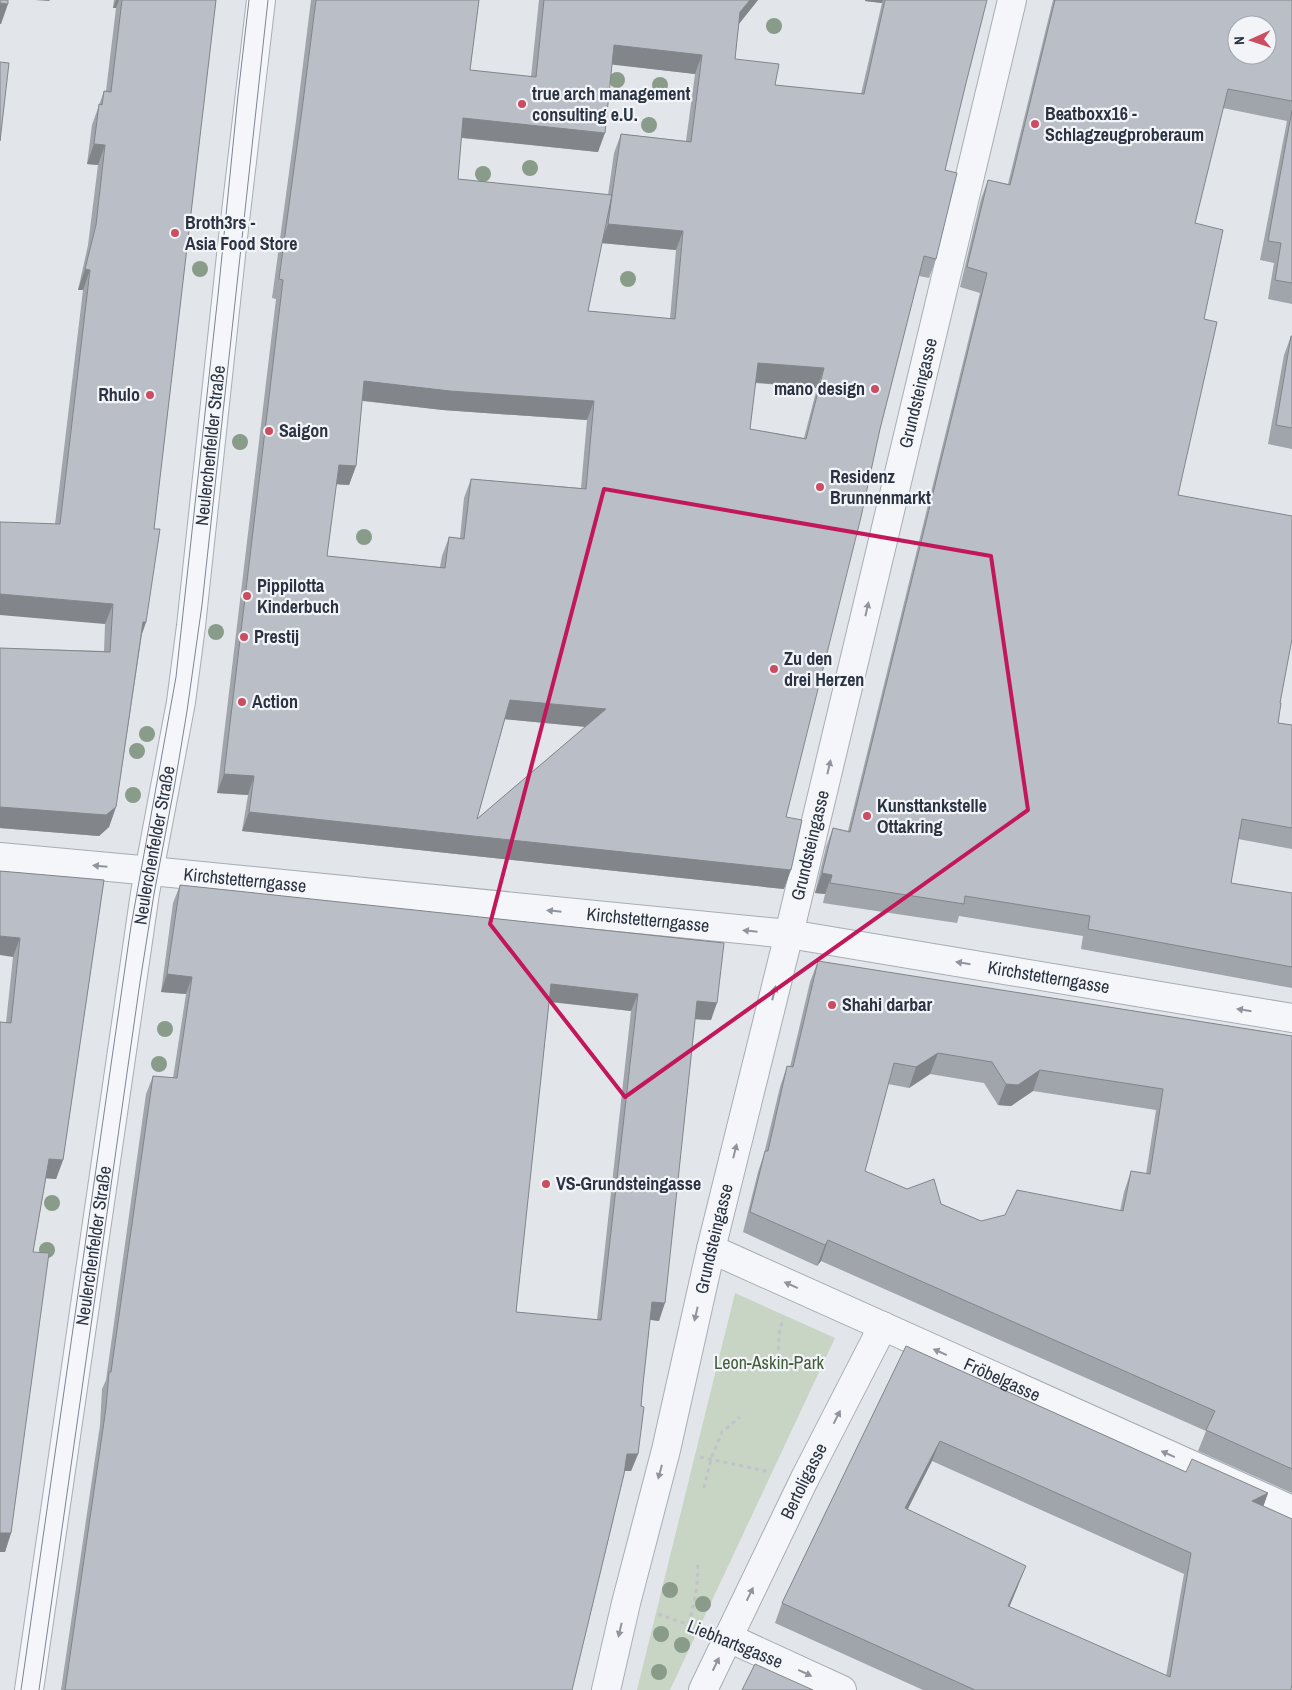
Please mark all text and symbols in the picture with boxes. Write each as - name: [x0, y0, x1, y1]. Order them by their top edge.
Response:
- north arrow: [1227, 15, 1277, 65]
- text: N: [1230, 36, 1248, 45]
- place label: true arch management consulting e.U.: [532, 81, 690, 127]
- marker: true arch management consulting e.U.: [516, 98, 528, 110]
- place label: Beatboxx16 - Schlagzeugproberaum: [1045, 101, 1204, 147]
- marker: Beatboxx16 - Schlagzeugproberaum: [1029, 118, 1041, 130]
- place label: Broth3rs - Asia Food Store: [185, 210, 297, 256]
- marker: Broth3rs - Asia Food Store: [169, 227, 181, 239]
- street label: Grundsteingasse: [892, 335, 943, 451]
- street label: Neulerchenfelder Straße: [189, 364, 231, 527]
- place label: mano design: [774, 376, 865, 401]
- place label: Rhulo: [98, 382, 140, 407]
- marker: mano design: [869, 383, 881, 395]
- marker: Rhulo: [144, 389, 156, 401]
- place label: Saigon: [279, 418, 328, 443]
- marker: Saigon: [263, 425, 275, 437]
- place label: Residenz Brunnenmarkt: [830, 464, 931, 510]
- marker: Residenz Brunnenmarkt: [814, 481, 826, 493]
- place label: Pippilotta Kinderbuch: [257, 573, 339, 619]
- marker: Pippilotta Kinderbuch: [241, 590, 253, 602]
- one-way arrow: [863, 602, 871, 617]
- place label: Prestij: [254, 624, 299, 649]
- marker: Prestij: [238, 631, 250, 643]
- place label: Zu den drei Herzen: [784, 646, 864, 692]
- marker: Zu den drei Herzen: [768, 663, 780, 675]
- place label: Action: [252, 689, 298, 714]
- marker: Action: [236, 696, 248, 708]
- one-way arrow: [825, 760, 833, 775]
- street label: Neulerchenfelder Straße: [128, 764, 181, 926]
- street label: Grundsteingasse: [784, 788, 835, 903]
- place label: Kunsttankstelle Ottakring: [877, 793, 987, 839]
- marker: Kunsttankstelle Ottakring: [861, 810, 873, 822]
- street label: Kirchstetterngasse: [182, 861, 307, 898]
- one-way arrow: [92, 862, 108, 870]
- street label: Kirchstetterngasse: [585, 901, 711, 938]
- one-way arrow: [546, 907, 562, 915]
- one-way arrow: [742, 926, 758, 934]
- street label: Kirchstetterngasse: [986, 954, 1112, 999]
- one-way arrow: [954, 959, 970, 967]
- one-way arrow: [770, 986, 778, 1001]
- place label: Shahi darbar: [842, 992, 932, 1017]
- marker: Shahi darbar: [826, 999, 838, 1011]
- one-way arrow: [1236, 1006, 1252, 1014]
- one-way arrow: [731, 1144, 739, 1159]
- street label: Neulerchenfelder Straße: [69, 1164, 117, 1327]
- place label: VS-Grundsteingasse: [556, 1171, 701, 1196]
- marker: VS-Grundsteingasse: [540, 1178, 552, 1190]
- street label: Grundsteingasse: [688, 1181, 739, 1296]
- one-way arrow: [784, 1281, 798, 1289]
- one-way arrow: [692, 1306, 700, 1322]
- one-way arrow: [933, 1347, 947, 1355]
- park label: Leon-Askin-Park: [714, 1350, 825, 1375]
- street label: Fröbelgasse: [960, 1351, 1044, 1407]
- one-way arrow: [833, 1409, 841, 1424]
- street label: Bertoligasse: [774, 1438, 833, 1523]
- one-way arrow: [1161, 1450, 1175, 1458]
- one-way arrow: [656, 1465, 664, 1480]
- one-way arrow: [746, 1587, 754, 1601]
- street label: Liebhartsgasse: [684, 1613, 787, 1674]
- one-way arrow: [616, 1622, 624, 1637]
- one-way arrow: [712, 1657, 720, 1671]
- one-way arrow: [798, 1669, 812, 1677]

